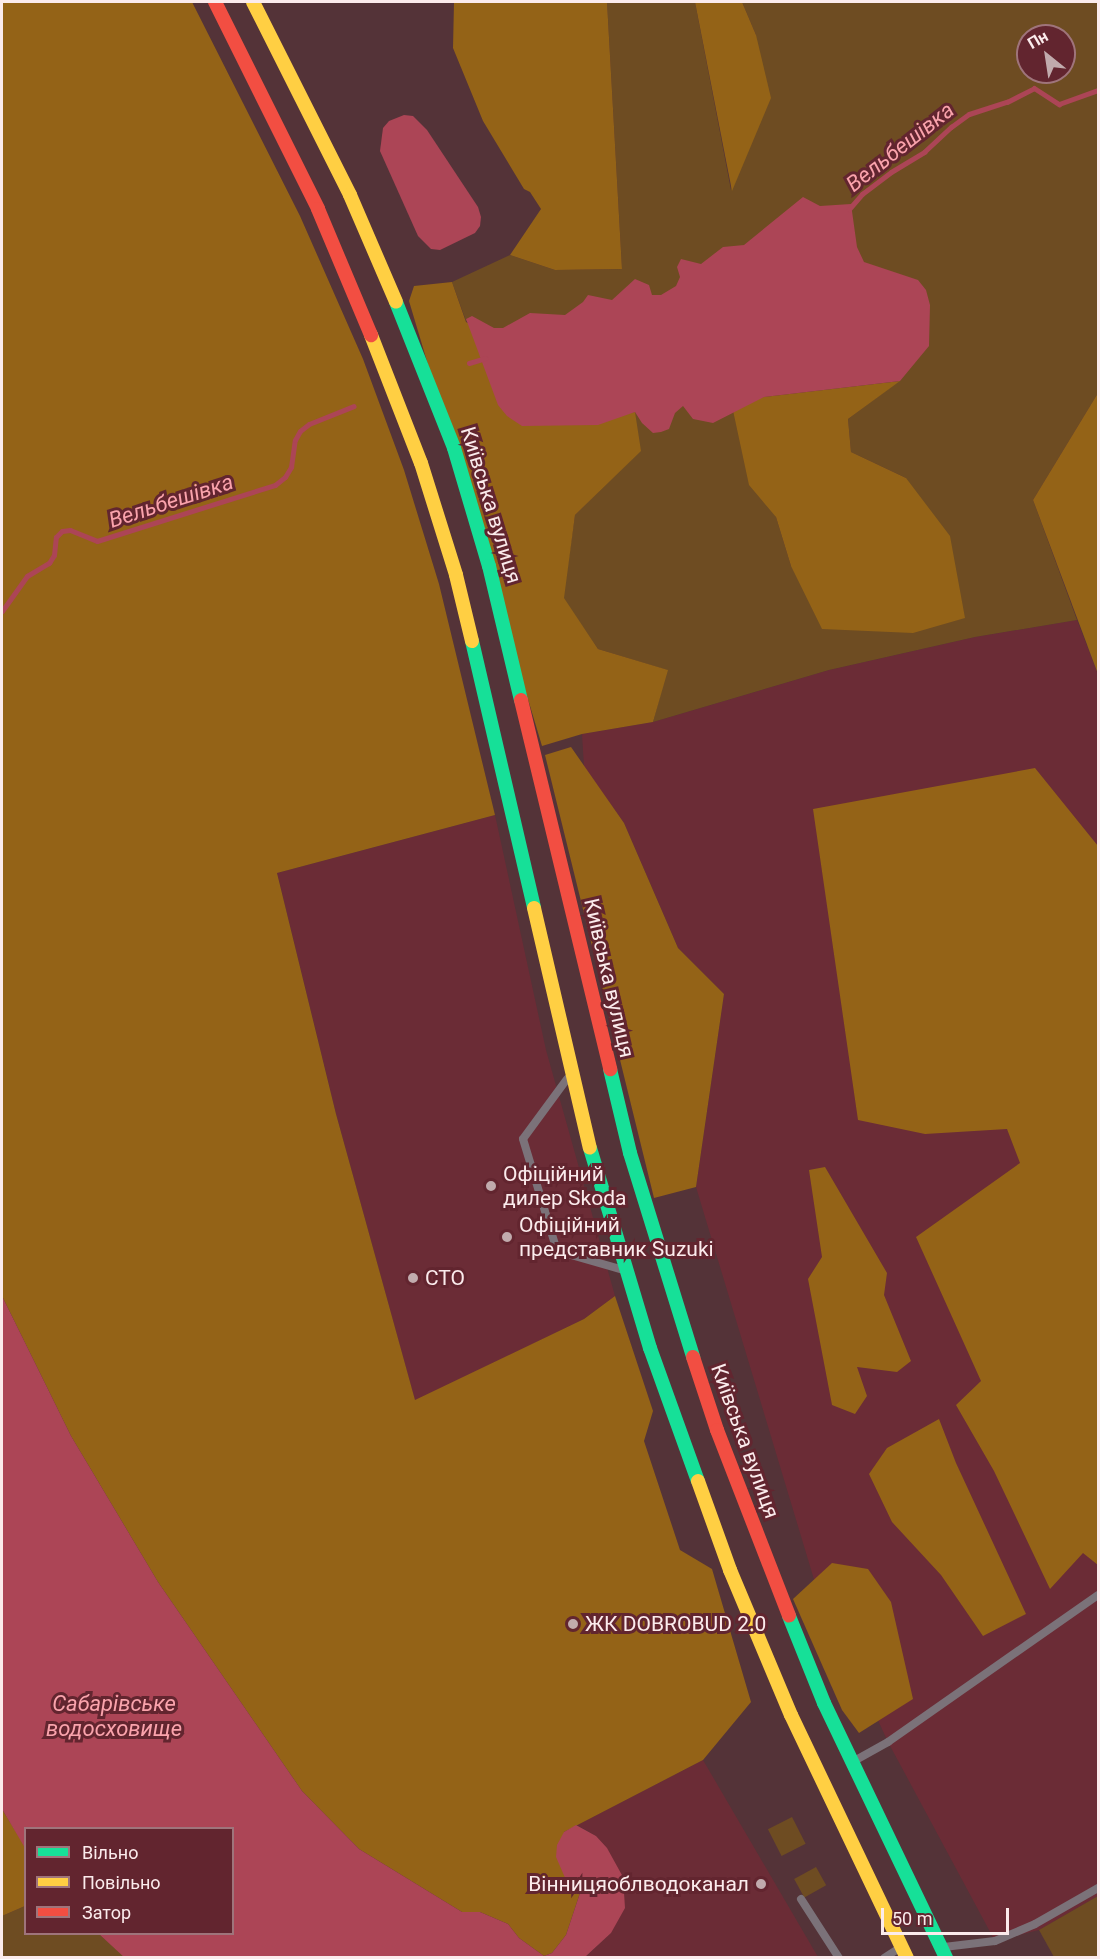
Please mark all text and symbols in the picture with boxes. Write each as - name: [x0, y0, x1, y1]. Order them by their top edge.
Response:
- north arrow: [1016, 24, 1076, 84]
- text: Пн: [1024, 26, 1051, 53]
- water label: Вельбешівка: [841, 97, 959, 197]
- street label: Київська вулиця: [455, 424, 527, 586]
- water label: Вельбешівка: [105, 468, 237, 534]
- street label: Київська вулиця: [578, 896, 640, 1060]
- place label: Офіційний дилер Skoda: [503, 1161, 626, 1211]
- marker: Офіційний дилер Skoda: [484, 1179, 498, 1193]
- place label: Офіційний представник Suzuki: [519, 1212, 714, 1262]
- marker: Офіційний представник Suzuki: [500, 1230, 514, 1244]
- place label: СТО: [425, 1265, 465, 1291]
- marker: СТО: [406, 1271, 420, 1285]
- street label: Київська вулиця: [705, 1360, 785, 1522]
- place label: ЖК DOBROBUD 2.0: [585, 1611, 766, 1637]
- marker: ЖК DOBROBUD 2.0: [566, 1617, 580, 1631]
- water label: Сабарівське водосховище: [46, 1690, 182, 1742]
- legend: [24, 1827, 234, 1935]
- text: Вільно: [82, 1842, 138, 1863]
- place label: Вінницяоблводоканал: [528, 1871, 749, 1897]
- text: Повільно: [82, 1872, 161, 1893]
- marker: Вінницяоблводоканал: [754, 1877, 768, 1891]
- scale bar: [884, 1896, 1012, 1934]
- text: Затор: [82, 1902, 131, 1923]
- text: 50 m: [892, 1908, 932, 1929]

